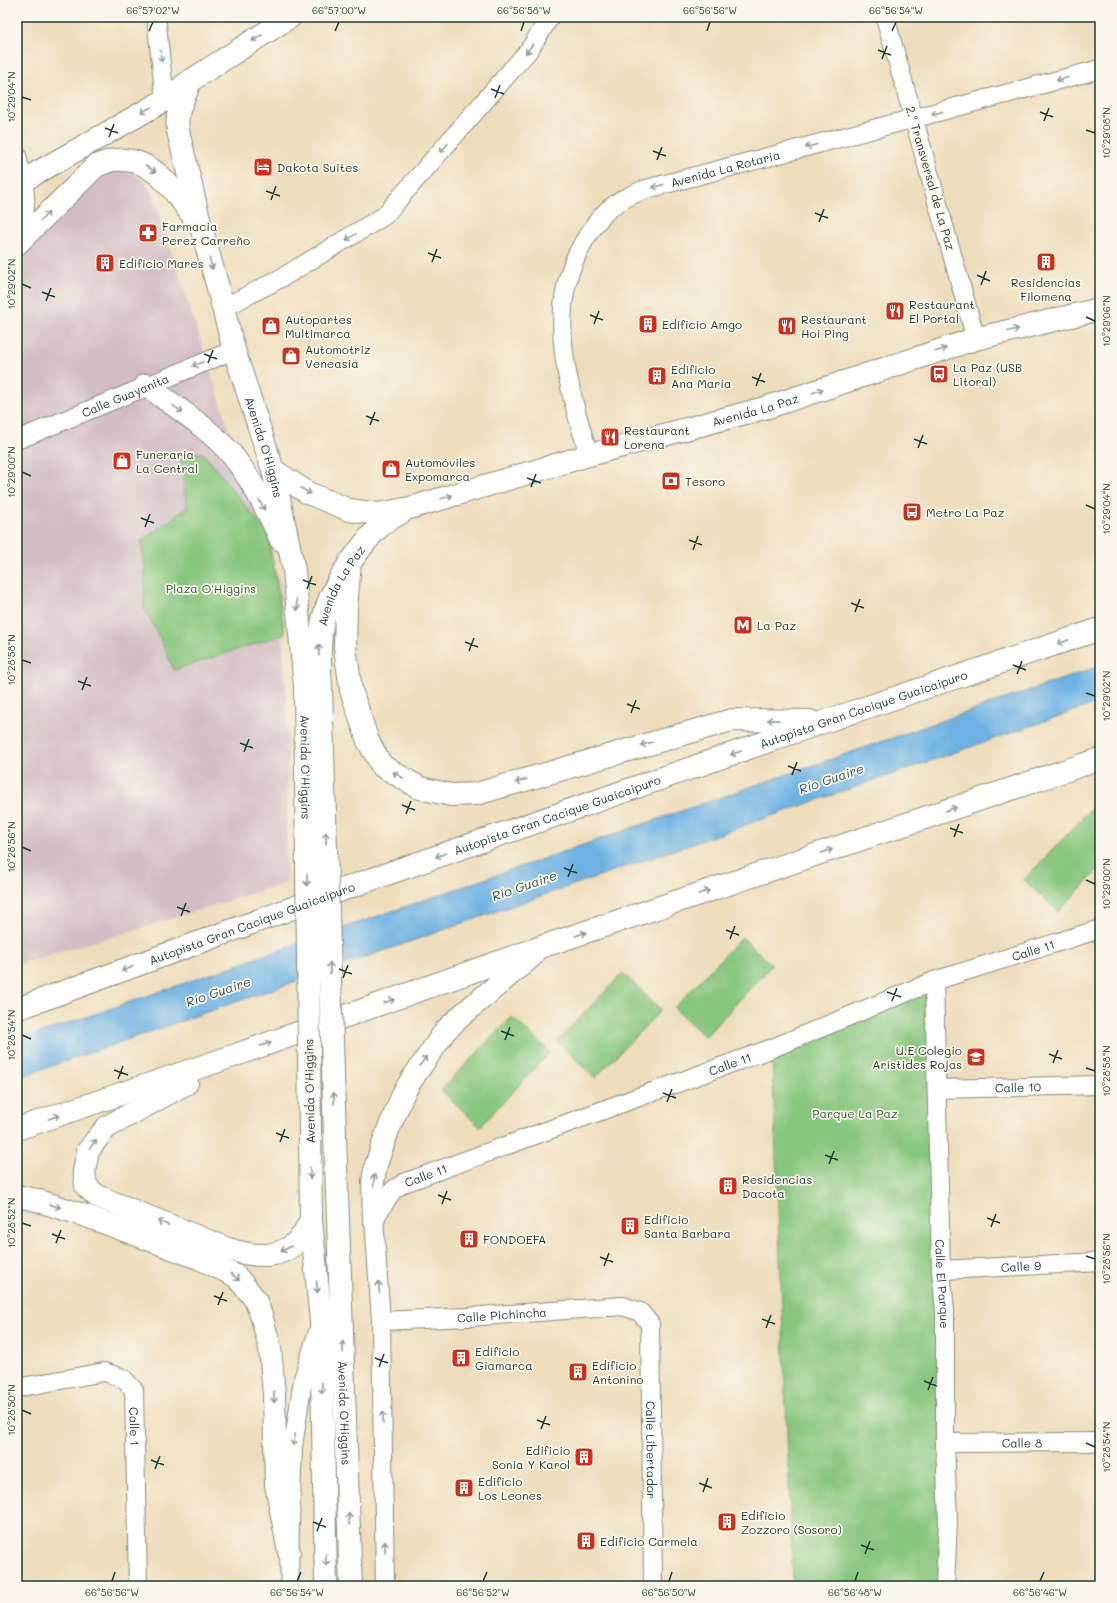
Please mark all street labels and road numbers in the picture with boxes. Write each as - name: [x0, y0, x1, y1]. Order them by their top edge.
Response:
- street label: 2.ª Transversal de La Paz: [903, 104, 959, 252]
- street label: Avenida La Rotaria: [669, 146, 782, 190]
- street label: Calle Guayanita: [79, 370, 171, 420]
- street label: Avenida La Paz: [710, 389, 801, 430]
- street label: Avenida O'Higgins: [242, 395, 287, 499]
- street label: Avenida La Paz: [314, 542, 368, 627]
- street label: Autopista Gran Cacique Guaicaipuro: [757, 666, 969, 752]
- street label: Avenida O'Higgins: [297, 715, 314, 820]
- street label: Autopista Gran Cacique Guaicaipuro: [451, 771, 663, 858]
- street label: Autopista Gran Cacique Guaicaipuro: [147, 878, 357, 968]
- street label: Calle 11: [1010, 936, 1056, 964]
- street label: Avenida O'Higgins: [300, 1038, 318, 1143]
- street label: Calle 11: [706, 1049, 753, 1079]
- street label: Calle 10: [995, 1078, 1042, 1096]
- street label: Calle 11: [402, 1160, 449, 1190]
- street label: Calle El Parque: [932, 1239, 953, 1329]
- street label: Calle 9: [1000, 1257, 1042, 1275]
- street label: Calle Pichincha: [457, 1303, 547, 1325]
- street label: Avenida O'Higgins: [335, 1360, 355, 1466]
- street label: Calle Libertador: [643, 1401, 660, 1499]
- street label: Calle 1: [126, 1407, 143, 1446]
- street label: Calle 8: [1002, 1434, 1042, 1451]

